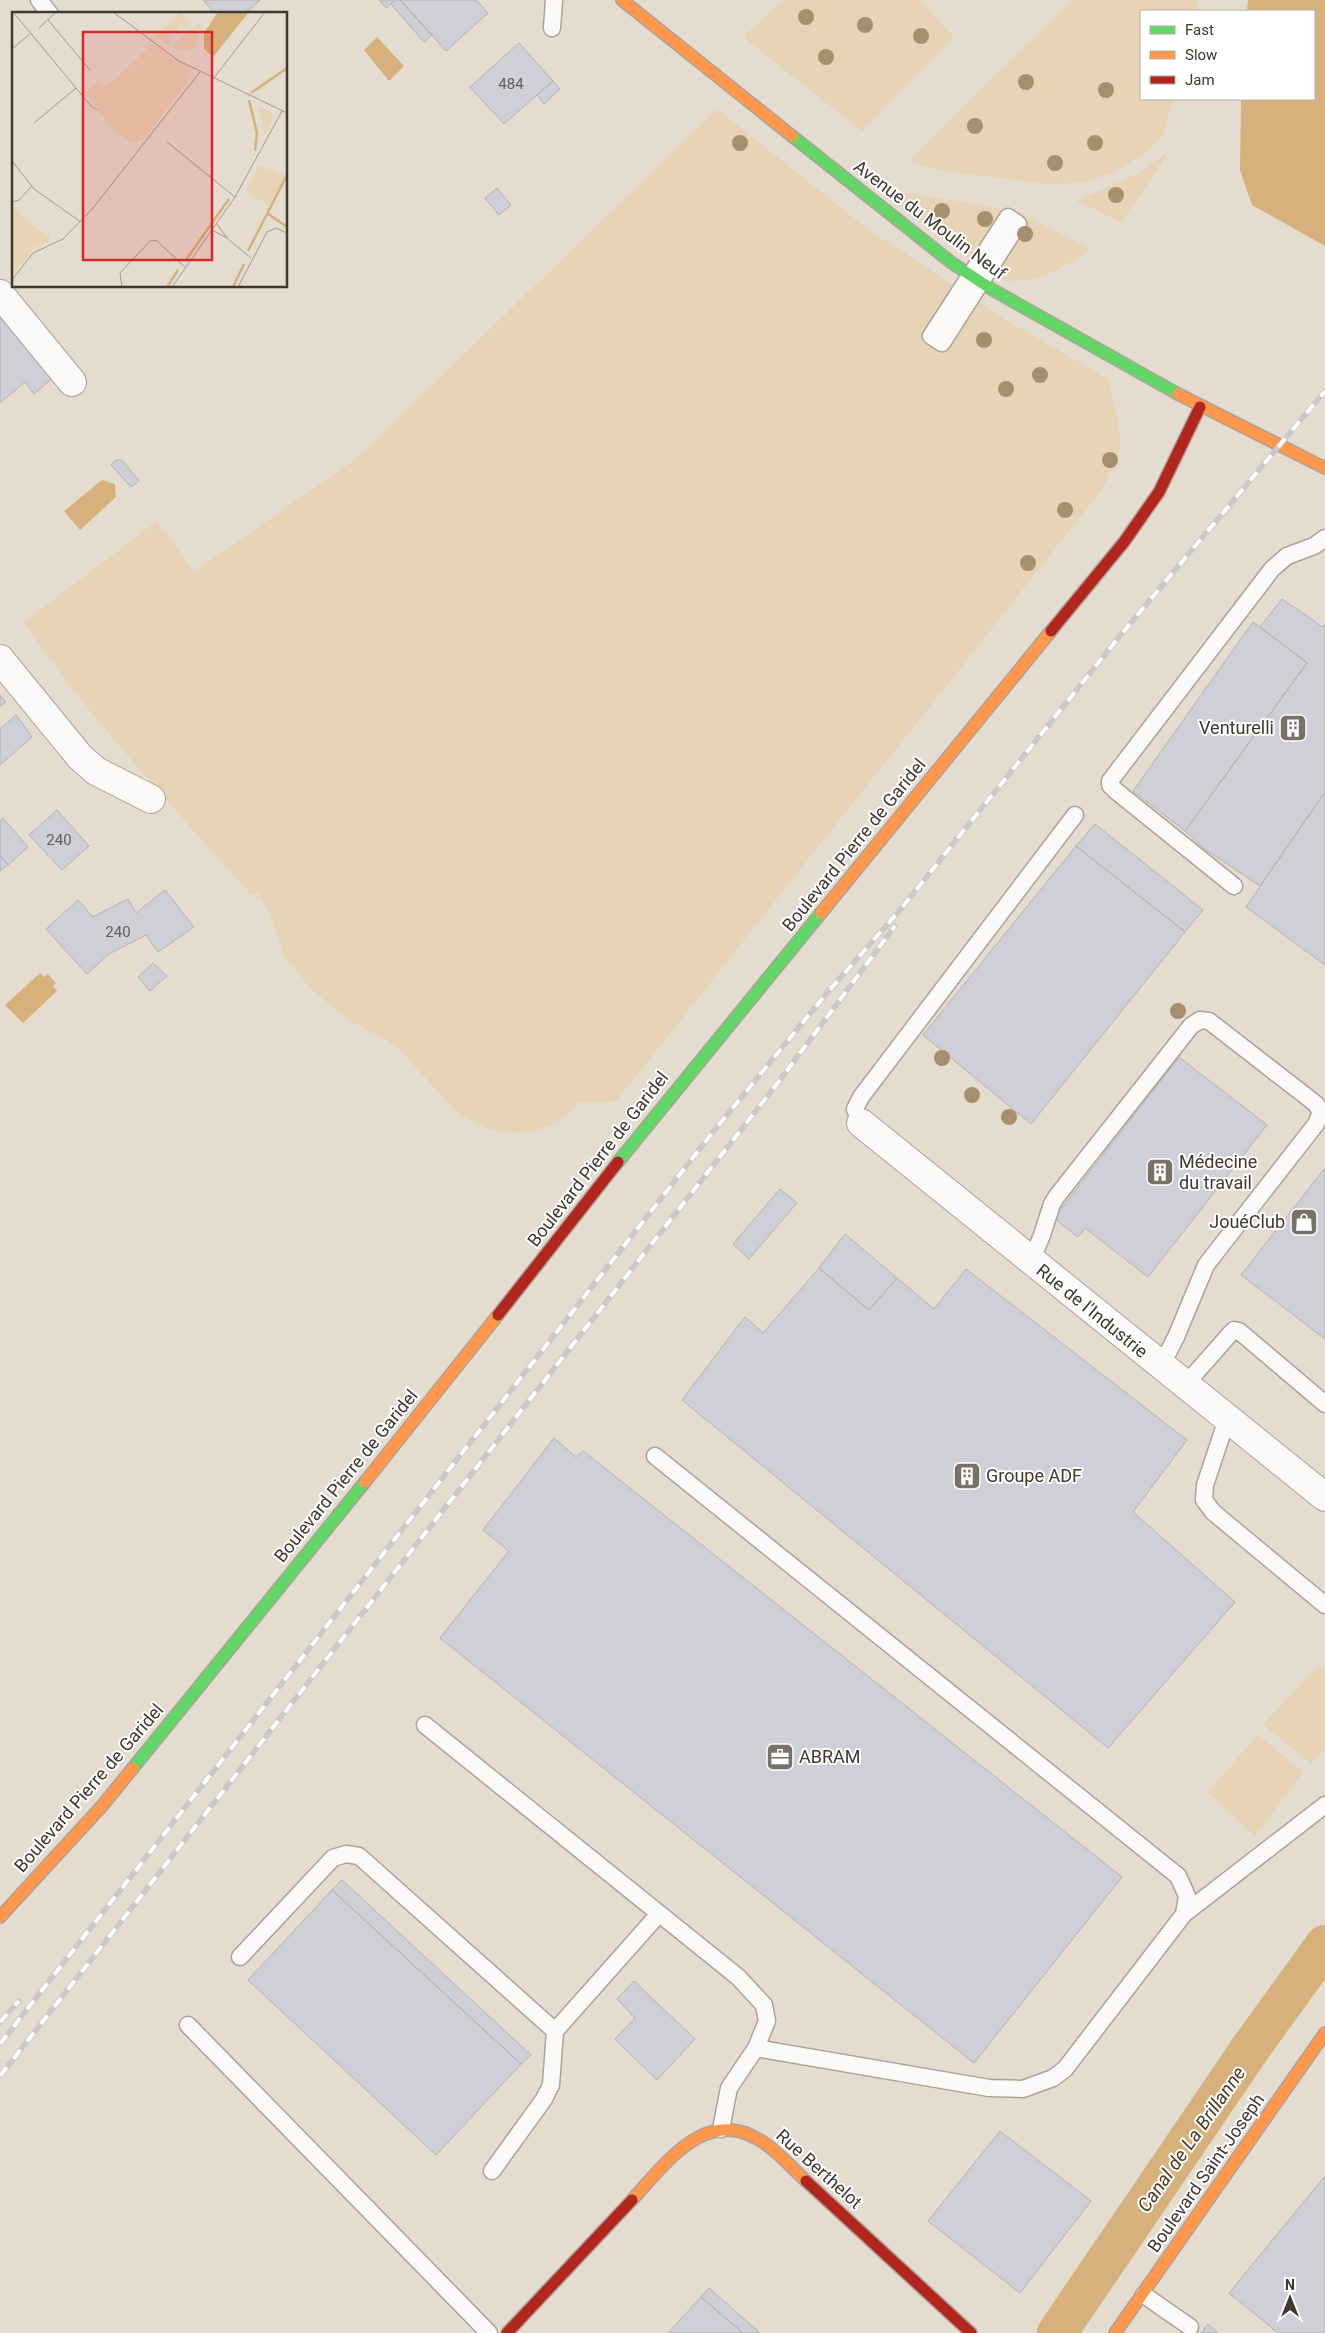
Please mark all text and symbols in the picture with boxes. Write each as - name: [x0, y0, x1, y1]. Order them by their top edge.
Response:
- legend: [1140, 10, 1315, 100]
- inset map: [12, 12, 288, 288]
- text: Fast: [1185, 21, 1214, 39]
- text: Slow: [1185, 46, 1217, 64]
- text: Jam: [1185, 71, 1215, 89]
- house number: 484: [498, 75, 524, 93]
- street label: Avenue du Moulin Neuf: [850, 155, 1011, 284]
- building icon: Venturelli: [1278, 713, 1308, 743]
- place label: Venturelli: [1199, 717, 1274, 738]
- street label: Boulevard Pierre de Garidel: [777, 754, 930, 935]
- house number: 240: [46, 831, 72, 849]
- house number: 240: [105, 923, 131, 941]
- street label: Boulevard Pierre de Garidel: [523, 1067, 672, 1250]
- place label: Médecine du travail: [1179, 1151, 1257, 1193]
- building icon: Médecine du travail: [1145, 1157, 1175, 1187]
- shop icon: JouéClub: [1289, 1207, 1319, 1237]
- place label: JouéClub: [1209, 1211, 1285, 1232]
- street label: Rue de l'Industrie: [1033, 1259, 1152, 1362]
- street label: Boulevard Pierre de Garidel: [269, 1385, 422, 1566]
- building icon: Groupe ADF: [952, 1461, 982, 1491]
- place label: Groupe ADF: [986, 1465, 1082, 1486]
- street label: Boulevard Pierre de Garidel: [10, 1699, 167, 1876]
- office icon: ABRAM: [765, 1742, 795, 1772]
- place label: ABRAM: [799, 1746, 861, 1767]
- water label: Canal de La Brillanne: [1133, 2062, 1250, 2216]
- street label: Boulevard Saint-Joseph: [1143, 2089, 1268, 2256]
- street label: Rue Berthelot: [772, 2125, 867, 2213]
- north arrow: [1265, 2273, 1315, 2323]
- text: N: [1285, 2277, 1295, 2293]

